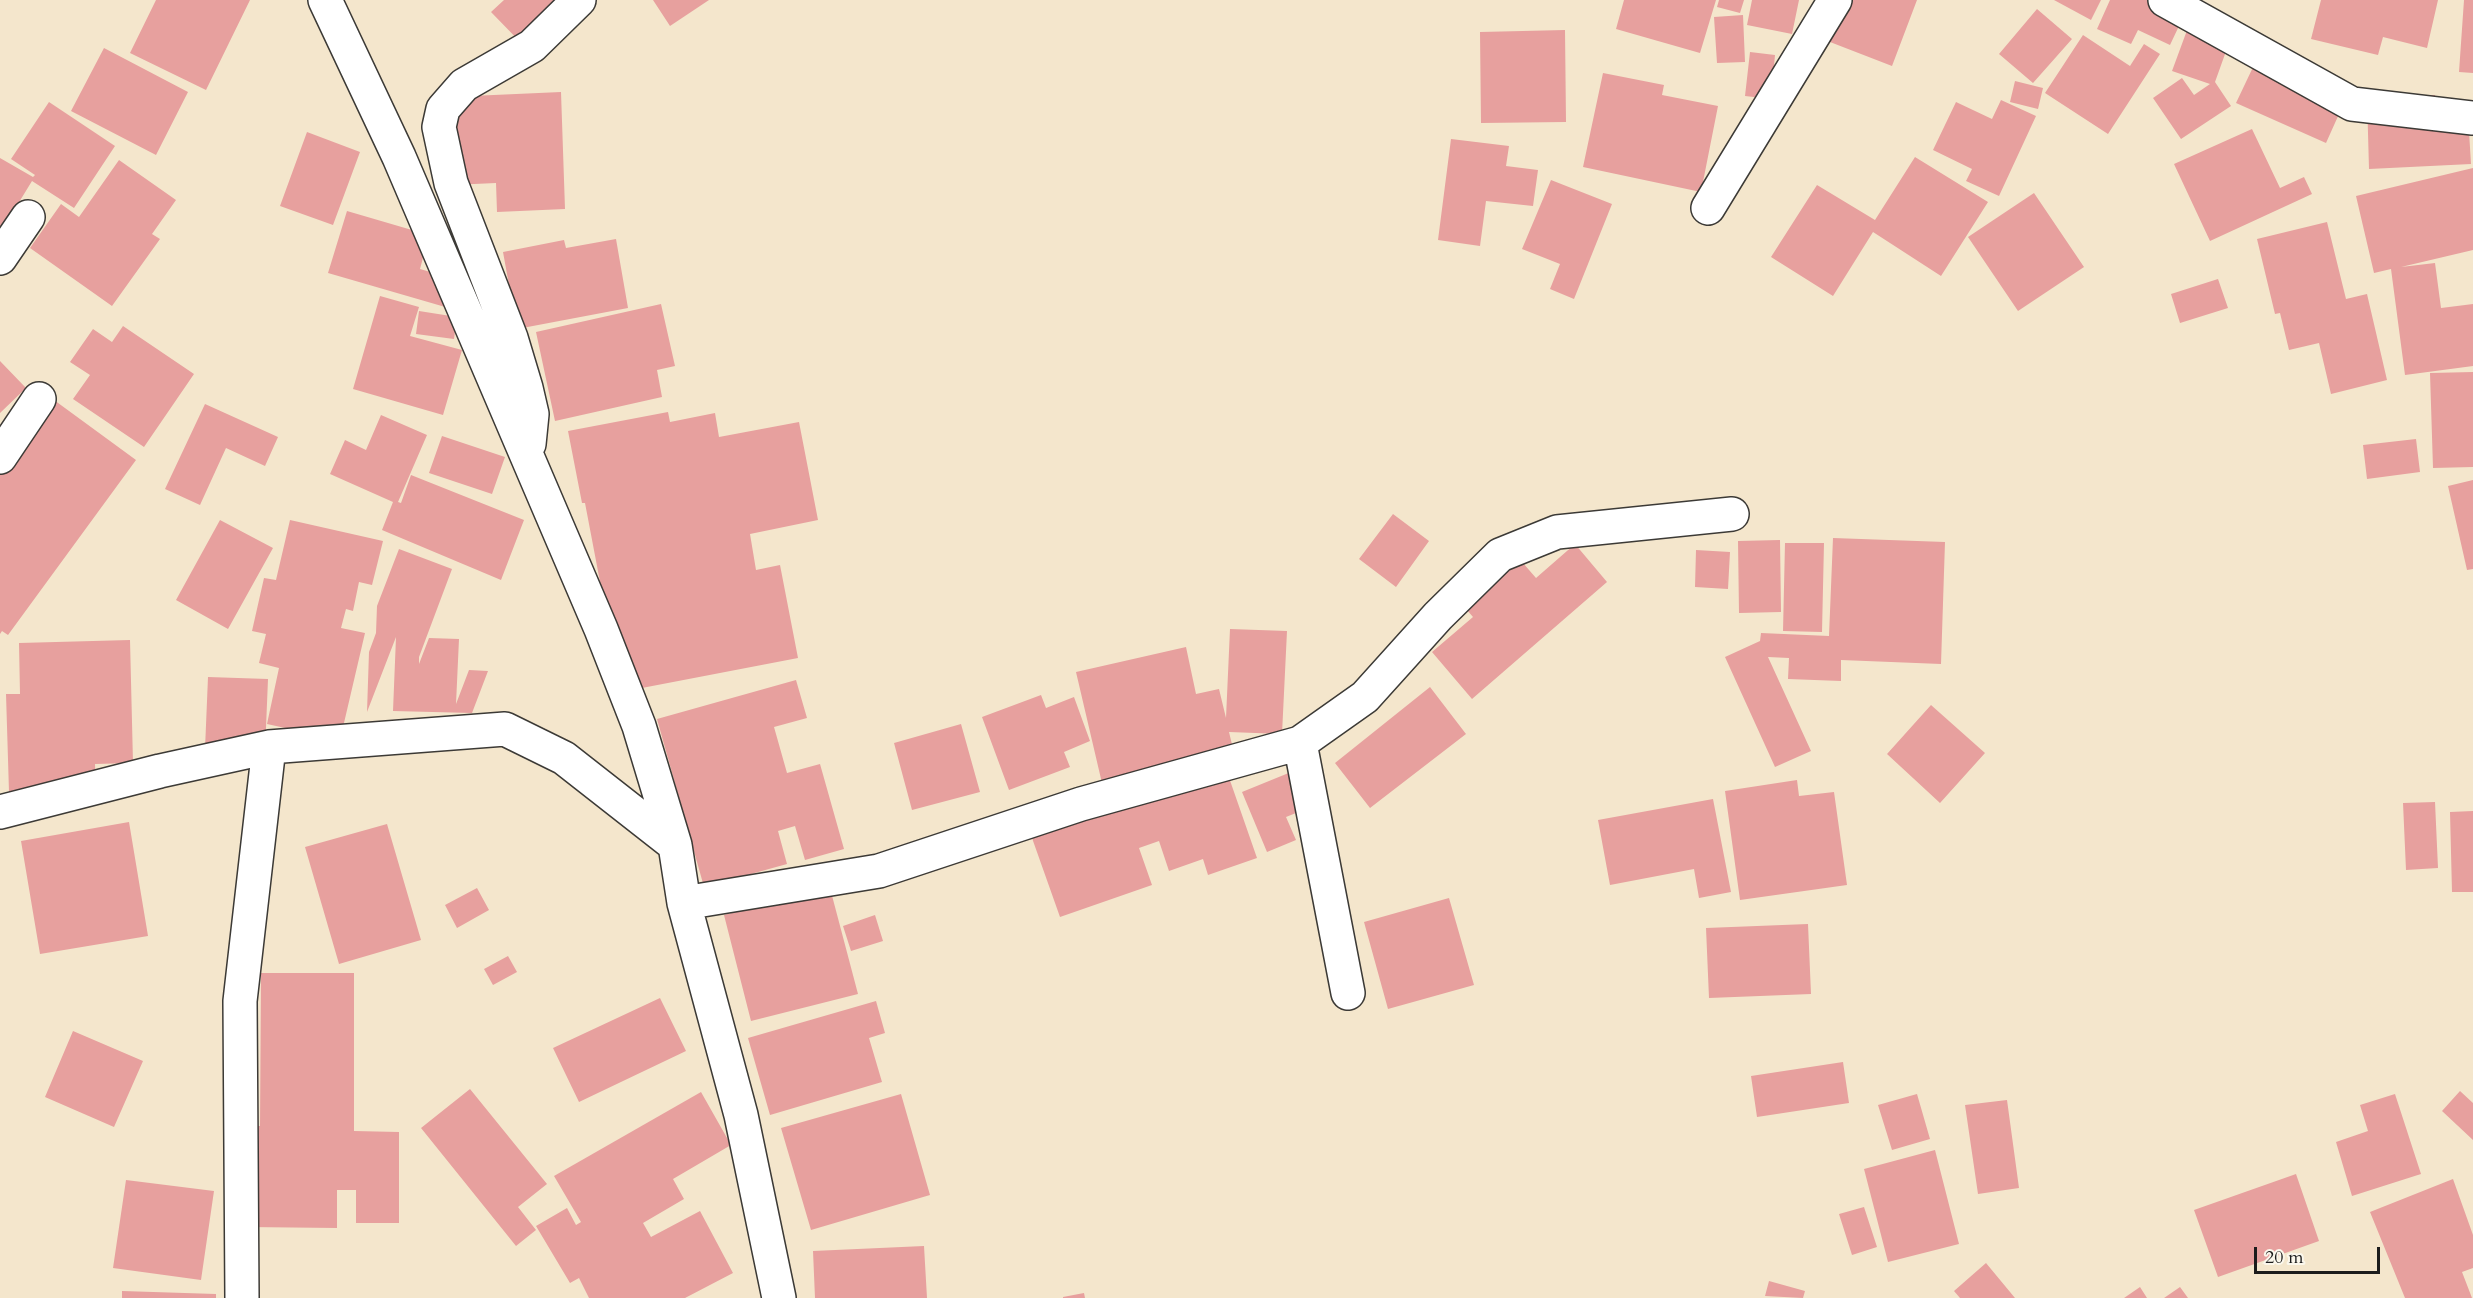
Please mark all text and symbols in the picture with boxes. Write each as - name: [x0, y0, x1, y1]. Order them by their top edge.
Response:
- scale bar: [2257, 1235, 2383, 1273]
- text: 20 m: [2265, 1245, 2304, 1270]

